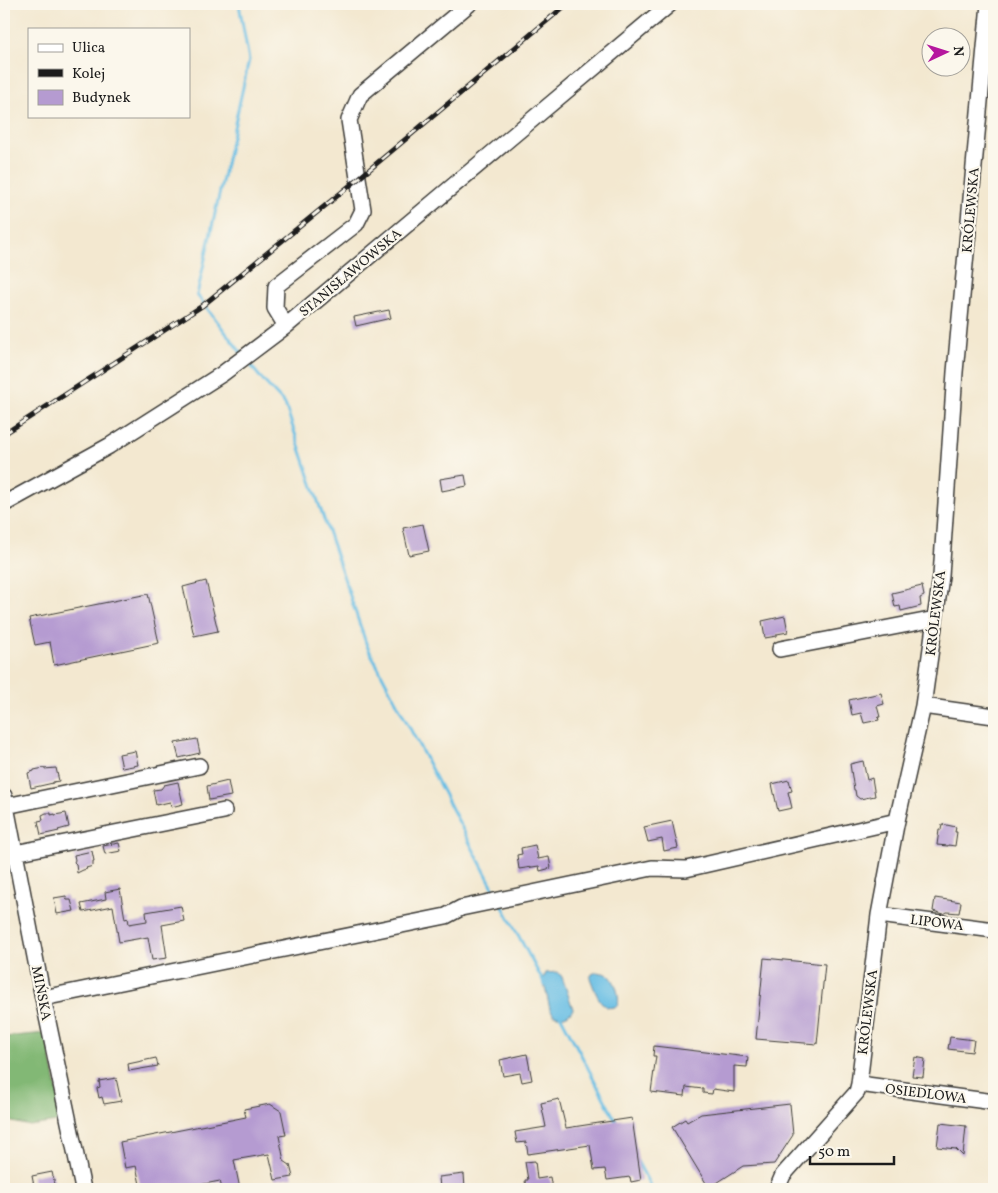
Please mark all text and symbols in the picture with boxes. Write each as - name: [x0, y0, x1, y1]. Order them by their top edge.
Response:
- legend: [28, 28, 190, 118]
- north arrow: [920, 28, 970, 78]
- text: Ulica: [72, 38, 105, 59]
- text: N: [948, 45, 967, 57]
- text: Kolej: [72, 64, 105, 85]
- text: Budynek: [72, 88, 131, 109]
- street label: KRÓLEWSKA: [957, 166, 985, 254]
- street label: STANISŁAWOWSKA: [296, 225, 406, 322]
- street label: KRÓLEWSKA: [921, 569, 951, 657]
- street label: LIPOWA: [909, 911, 965, 936]
- street label: MIŃSKA: [26, 964, 55, 1022]
- street label: KRÓLEWSKA: [853, 968, 883, 1056]
- street label: OSIEDLOWA: [884, 1080, 968, 1109]
- scale bar: [810, 1133, 894, 1165]
- text: 50 m: [818, 1142, 850, 1163]

